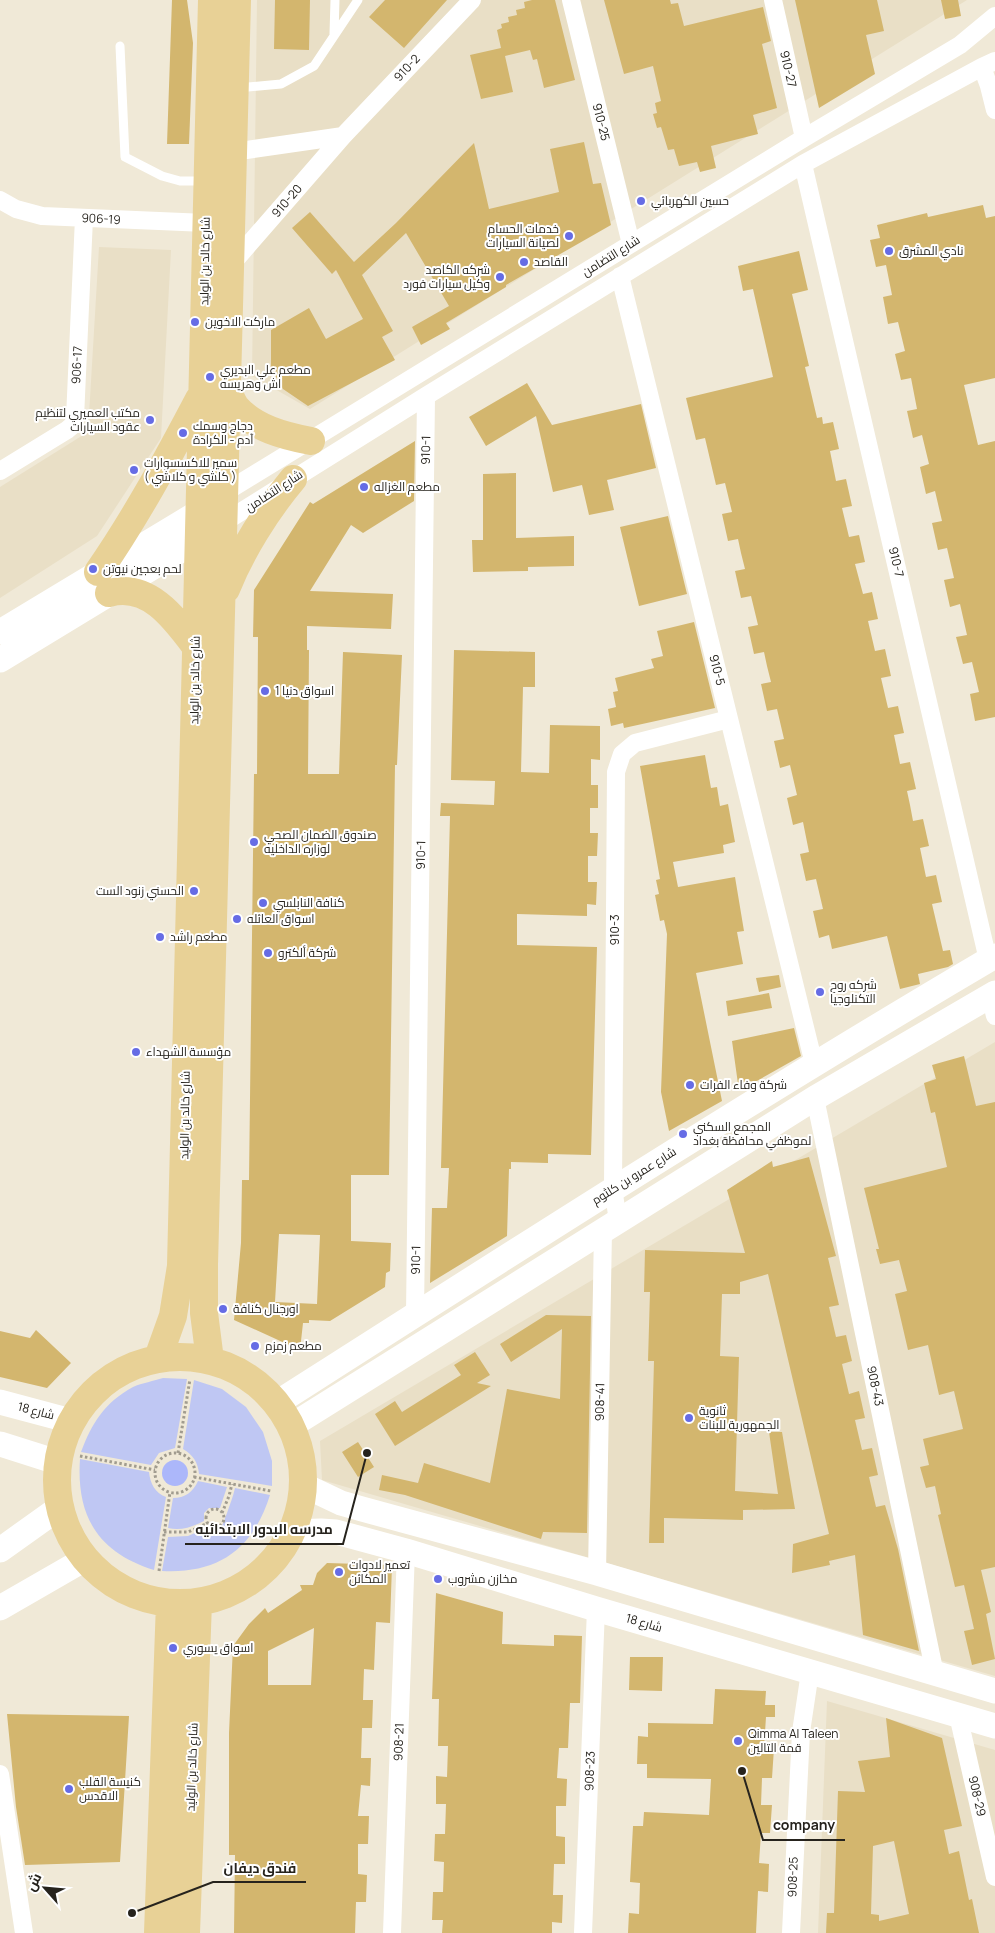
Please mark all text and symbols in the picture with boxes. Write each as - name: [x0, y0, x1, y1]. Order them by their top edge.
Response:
- street label: 910-27: [776, 49, 801, 89]
- street label: 910-2: [390, 50, 424, 85]
- street label: 910-25: [589, 101, 614, 143]
- street label: 910-20: [268, 181, 306, 221]
- place label: حسين الكهربائي: [651, 192, 729, 211]
- marker: حسين الكهربائي: [635, 195, 647, 207]
- street label: 906-19: [81, 209, 121, 228]
- street label: شارع خالد بن الوليد: [195, 216, 214, 305]
- place label: خدمات الحسام لصيانة السيارات: [486, 220, 559, 251]
- marker: خدمات الحسام لصيانة السيارات: [563, 230, 575, 242]
- street label: شارع التضامن: [578, 231, 643, 280]
- place label: نادي المشرق: [899, 242, 963, 261]
- marker: نادي المشرق: [883, 245, 895, 257]
- place label: القاصد: [534, 253, 568, 270]
- marker: القاصد: [518, 256, 530, 268]
- place label: شركه الكاصد وكيل سيارات فورد: [403, 261, 490, 292]
- marker: شركه الكاصد وكيل سيارات فورد: [494, 271, 506, 283]
- place label: ماركت الاخوين: [205, 313, 275, 330]
- marker: ماركت الاخوين: [189, 316, 201, 328]
- street label: 906-17: [67, 346, 86, 384]
- place label: مطعم علي البديري اش وهريسه: [220, 361, 311, 392]
- marker: مطعم علي البديري اش وهريسه: [204, 371, 216, 383]
- place label: مكتب العميري لتنظيم عقود السيارات: [35, 404, 140, 435]
- marker: مكتب العميري لتنظيم عقود السيارات: [144, 414, 156, 426]
- place label: دجاج وسمك آدم - الكرادة: [193, 417, 254, 448]
- marker: دجاج وسمك آدم - الكرادة: [177, 427, 189, 439]
- street label: 910-1: [417, 435, 434, 465]
- place label: سمير للاكسسوارات ( كلشي و كلاشي ): [144, 454, 237, 487]
- marker: سمير للاكسسوارات ( كلشي و كلاشي ): [128, 464, 140, 476]
- street label: شارع التضامن: [242, 466, 306, 516]
- place label: مطعم الغزاله: [374, 478, 440, 495]
- marker: مطعم الغزاله: [358, 481, 370, 493]
- street label: 910-7: [885, 545, 908, 579]
- place label: لحم بعجين نيوتن: [103, 560, 182, 577]
- marker: لحم بعجين نيوتن: [87, 563, 99, 575]
- street label: شارع خالد بن الوليد: [185, 635, 204, 724]
- street label: 910-5: [705, 653, 730, 687]
- place label: اسواق دنيا 1: [275, 682, 334, 699]
- marker: اسواق دنيا 1: [259, 685, 271, 697]
- place label: صندوق الضمان الصحي لوزاره الداخليه: [264, 826, 377, 857]
- marker: صندوق الضمان الصحي لوزاره الداخليه: [248, 836, 260, 848]
- street label: 910-1: [412, 840, 429, 870]
- place label: الحسني زنود الست: [96, 882, 184, 901]
- marker: الحسني زنود الست: [188, 885, 200, 897]
- place label: كنافة النابلسي: [273, 894, 344, 913]
- marker: كنافة النابلسي: [257, 897, 269, 909]
- place label: اسواق العائله: [247, 910, 315, 927]
- marker: اسواق العائله: [231, 913, 243, 925]
- street label: 910-3: [606, 914, 623, 946]
- place label: مطعم راشد: [170, 928, 227, 945]
- marker: مطعم راشد: [154, 931, 166, 943]
- place label: شركة ألكترو: [278, 944, 336, 961]
- marker: شركة ألكترو: [262, 947, 274, 959]
- place label: شركه روح التكنلوجيا: [830, 976, 877, 1007]
- marker: شركه روح التكنلوجيا: [814, 986, 826, 998]
- place label: مؤسسة الشهداء: [146, 1043, 231, 1060]
- marker: مؤسسة الشهداء: [130, 1046, 142, 1058]
- street label: شارع خالد بن الوليد: [175, 1070, 194, 1159]
- place label: شركة وفاء الفرات: [700, 1076, 787, 1093]
- marker: شركة وفاء الفرات: [684, 1079, 696, 1091]
- place label: المجمع السكني لموظفي محافظة بغداد: [693, 1118, 811, 1151]
- marker: المجمع السكني لموظفي محافظة بغداد: [677, 1128, 689, 1140]
- street label: شارع عمرو بن كلثوم: [588, 1143, 679, 1208]
- street label: 910-1: [407, 1245, 424, 1275]
- place label: اورجنال كنافة: [233, 1300, 299, 1317]
- marker: اورجنال كنافة: [217, 1303, 229, 1315]
- place label: مطعم زمزم: [265, 1337, 322, 1354]
- marker: مطعم زمزم: [249, 1340, 261, 1352]
- street label: 908-43: [863, 1364, 888, 1407]
- street label: 908-41: [591, 1383, 608, 1421]
- street label: شارع 18: [16, 1398, 56, 1423]
- place label: ثانوية الجمهورية للبنات: [699, 1402, 779, 1433]
- marker: ثانوية الجمهورية للبنات: [683, 1412, 695, 1424]
- callout: مدرسه البدور الابتدائيه: [185, 1515, 343, 1544]
- text: مدرسه البدور الابتدائيه: [195, 1519, 333, 1538]
- place label: تعمير لادوات المكائن: [349, 1556, 411, 1587]
- marker: تعمير لادوات المكائن: [333, 1566, 345, 1578]
- place label: مخازن مشروب: [448, 1570, 517, 1587]
- marker: مخازن مشروب: [432, 1573, 444, 1585]
- street label: شارع 18: [624, 1609, 664, 1636]
- place label: اسواق يسوري: [183, 1639, 253, 1658]
- marker: اسواق يسوري: [167, 1642, 179, 1654]
- street label: شارع خالد بن الوليد: [181, 1722, 202, 1812]
- street label: 908-21: [389, 1723, 408, 1761]
- place label: Qimma Al Taleen قمة التالين: [748, 1725, 838, 1756]
- marker: Qimma Al Taleen قمة التالين: [732, 1735, 744, 1747]
- street label: 908-23: [580, 1751, 599, 1791]
- place label: كنيسة القلب الاقدس: [79, 1773, 141, 1804]
- street label: 908-29: [965, 1774, 990, 1818]
- marker: كنيسة القلب الاقدس: [63, 1783, 75, 1795]
- callout: company: [763, 1811, 845, 1840]
- text: company: [773, 1815, 835, 1834]
- callout: فندق ديفان: [213, 1853, 306, 1882]
- street label: 908-25: [783, 1856, 802, 1898]
- text: فندق ديفان: [224, 1858, 296, 1877]
- north arrow: [20, 1863, 70, 1913]
- text: ش: [20, 1870, 46, 1894]

